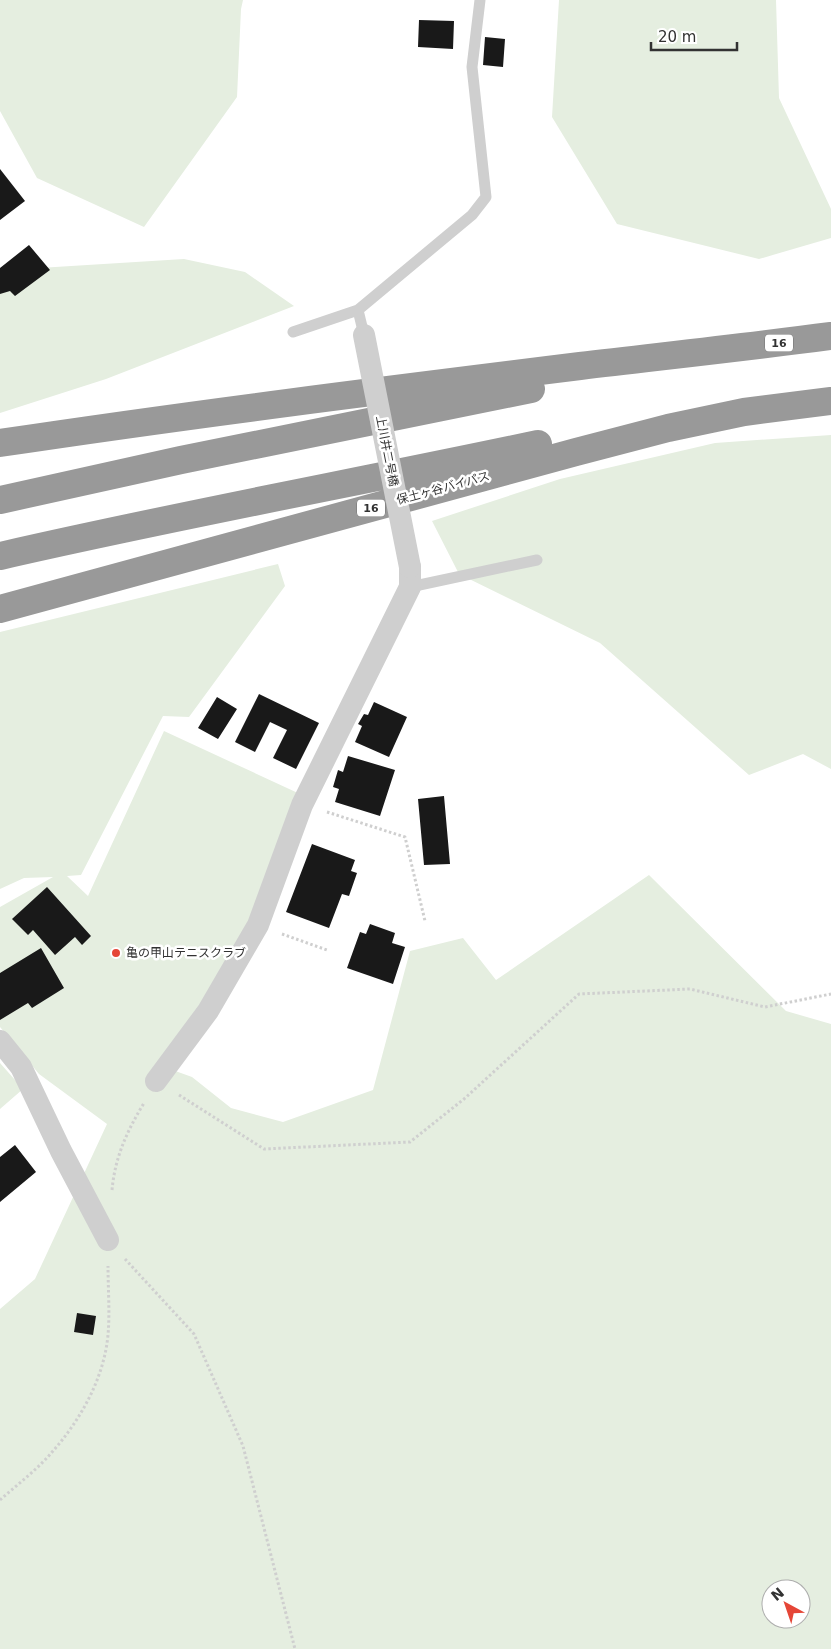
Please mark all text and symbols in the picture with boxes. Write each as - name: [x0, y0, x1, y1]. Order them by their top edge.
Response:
- scale bar: [651, 20, 737, 52]
- text: 20 m: [658, 28, 696, 46]
- road number: 16: [765, 334, 793, 352]
- street label: 上川井二号橋: [373, 414, 401, 488]
- street label: 保土ヶ谷バイパス: [395, 469, 491, 507]
- road number: 16: [357, 499, 385, 516]
- place label: 亀の甲山テニスクラブ: [126, 946, 246, 960]
- marker: 亀の甲山テニスクラブ: [110, 947, 122, 959]
- north arrow: [761, 1579, 811, 1629]
- text: N: [768, 1584, 787, 1604]

